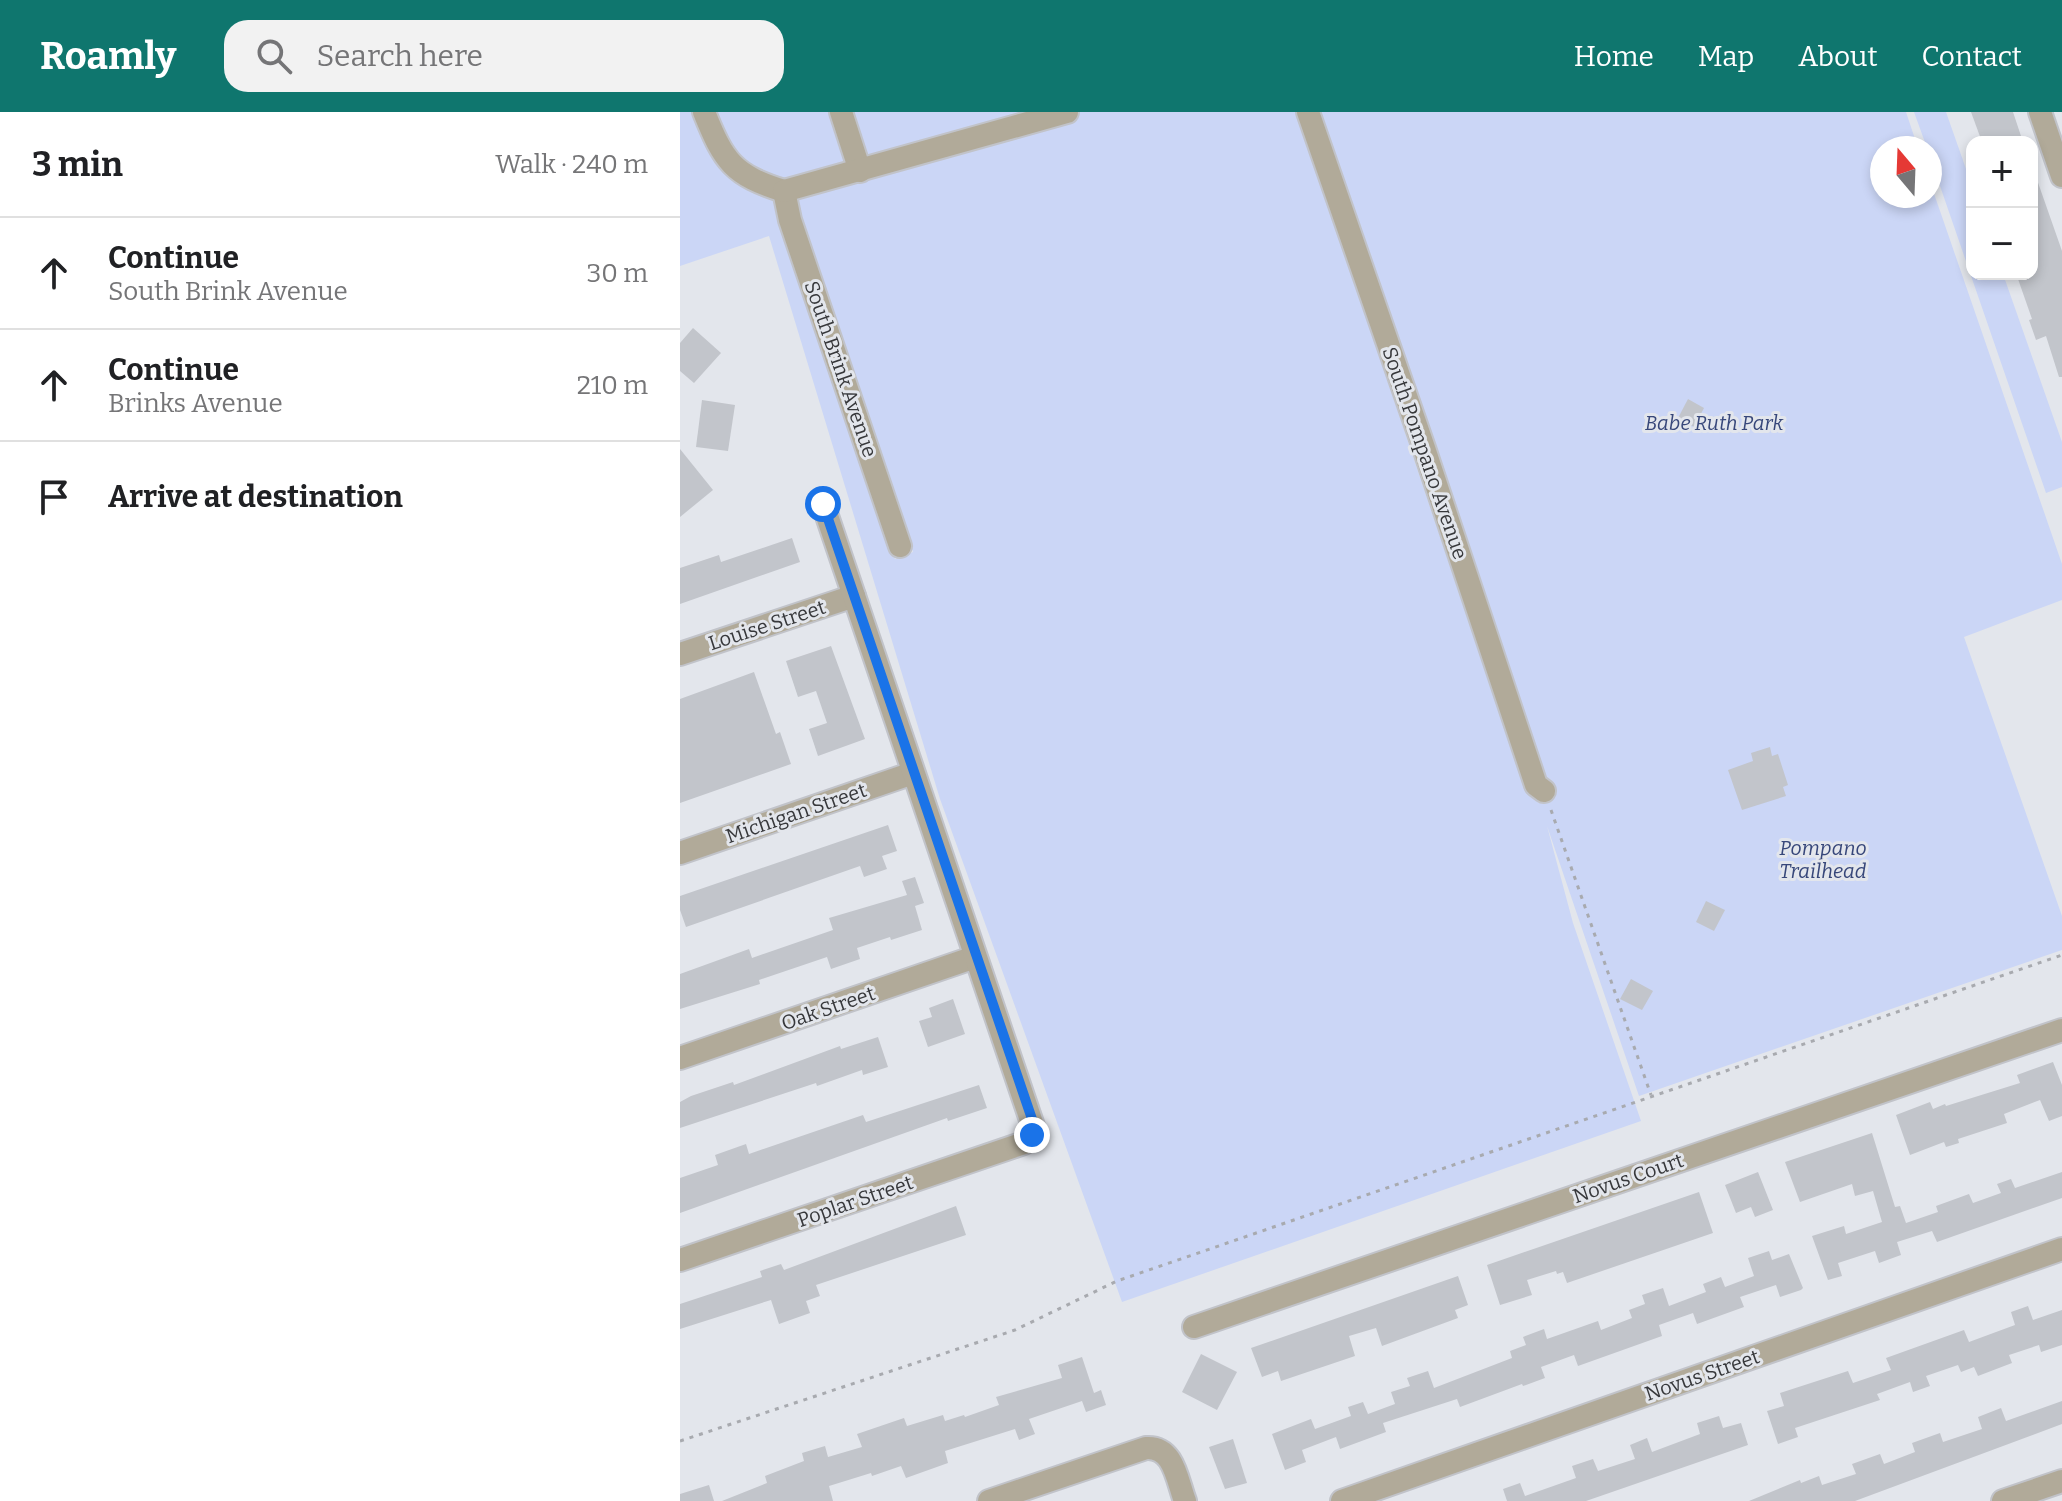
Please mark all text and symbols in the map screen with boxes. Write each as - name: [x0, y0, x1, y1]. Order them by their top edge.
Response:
- search box: [224, 20, 784, 92]
- text: Roamly: [40, 33, 176, 79]
- icon: search: [252, 34, 296, 78]
- text: Search here: [316, 38, 483, 74]
- text: Home: [1574, 40, 1654, 73]
- text: Map: [1698, 40, 1754, 73]
- text: About: [1798, 40, 1878, 73]
- text: Contact: [1922, 40, 2022, 73]
- north arrow: [1870, 136, 1942, 208]
- map controls: [1966, 136, 2038, 280]
- button: +: [1966, 136, 2038, 208]
- text: 3 min: [32, 144, 123, 185]
- text: Walk · 240 m: [495, 149, 648, 180]
- button: −: [1966, 208, 2038, 280]
- text: Continue: [108, 240, 239, 276]
- icon: ahead: [32, 251, 76, 295]
- text: 30 m: [587, 258, 648, 289]
- text: South Brink Avenue: [108, 276, 348, 307]
- street label: South Brink Avenue: [800, 278, 882, 460]
- street label: South Pompano Avenue: [1377, 344, 1473, 562]
- text: Continue: [108, 352, 239, 388]
- icon: ahead: [32, 363, 76, 407]
- text: 210 m: [577, 370, 648, 401]
- text: Brinks Avenue: [108, 388, 283, 419]
- park label: Babe Ruth Park: [1645, 411, 1783, 435]
- icon: arrive: [32, 475, 76, 519]
- text: Arrive at destination: [108, 479, 403, 515]
- route start: [805, 486, 841, 522]
- street label: Louise Street: [705, 595, 829, 655]
- street label: Michigan Street: [723, 778, 869, 848]
- park label: Pompano Trailhead: [1779, 836, 1867, 883]
- street label: Oak Street: [778, 981, 878, 1035]
- route end: [1014, 1117, 1050, 1153]
- street label: Novus Court: [1569, 1148, 1687, 1208]
- street label: Poplar Street: [794, 1170, 916, 1232]
- street label: Novus Street: [1642, 1344, 1762, 1406]

